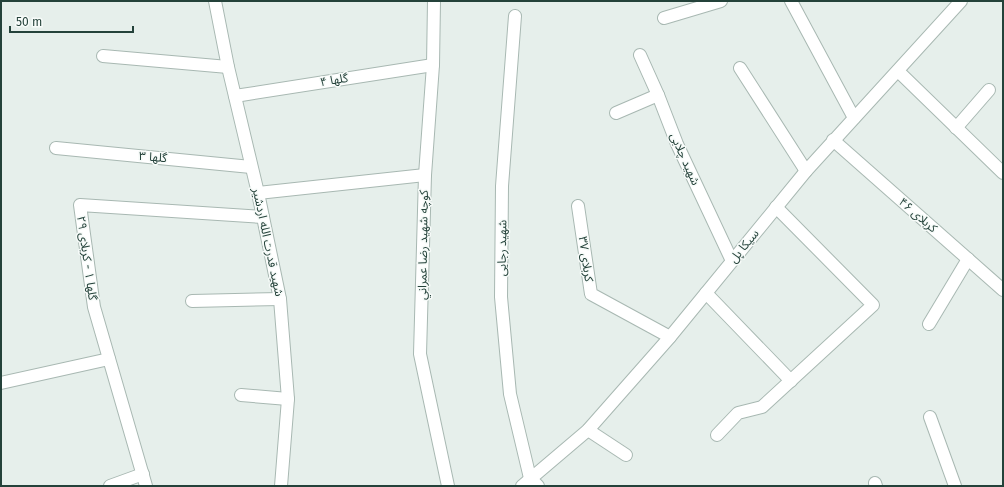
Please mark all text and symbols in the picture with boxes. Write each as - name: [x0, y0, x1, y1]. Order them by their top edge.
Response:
- scale bar: [10, 8, 133, 34]
- text: 50 m: [16, 15, 42, 29]
- street label: گلها ۴: [319, 71, 350, 89]
- street label: شهید چلابی: [666, 131, 703, 188]
- street label: گلها ۳: [138, 149, 169, 165]
- street label: شهید قدرت الله اردشیر: [249, 185, 286, 298]
- street label: كوچه شهيد رضا عمراني: [415, 189, 434, 300]
- street label: کربلای ۴۶: [896, 195, 941, 236]
- street label: گلها ۱ - کربلای ۲۹: [74, 215, 100, 302]
- street label: شهید رجایی: [495, 220, 510, 276]
- street label: سیکا پل: [726, 226, 763, 266]
- street label: کربلای ۳۷: [576, 235, 596, 284]

